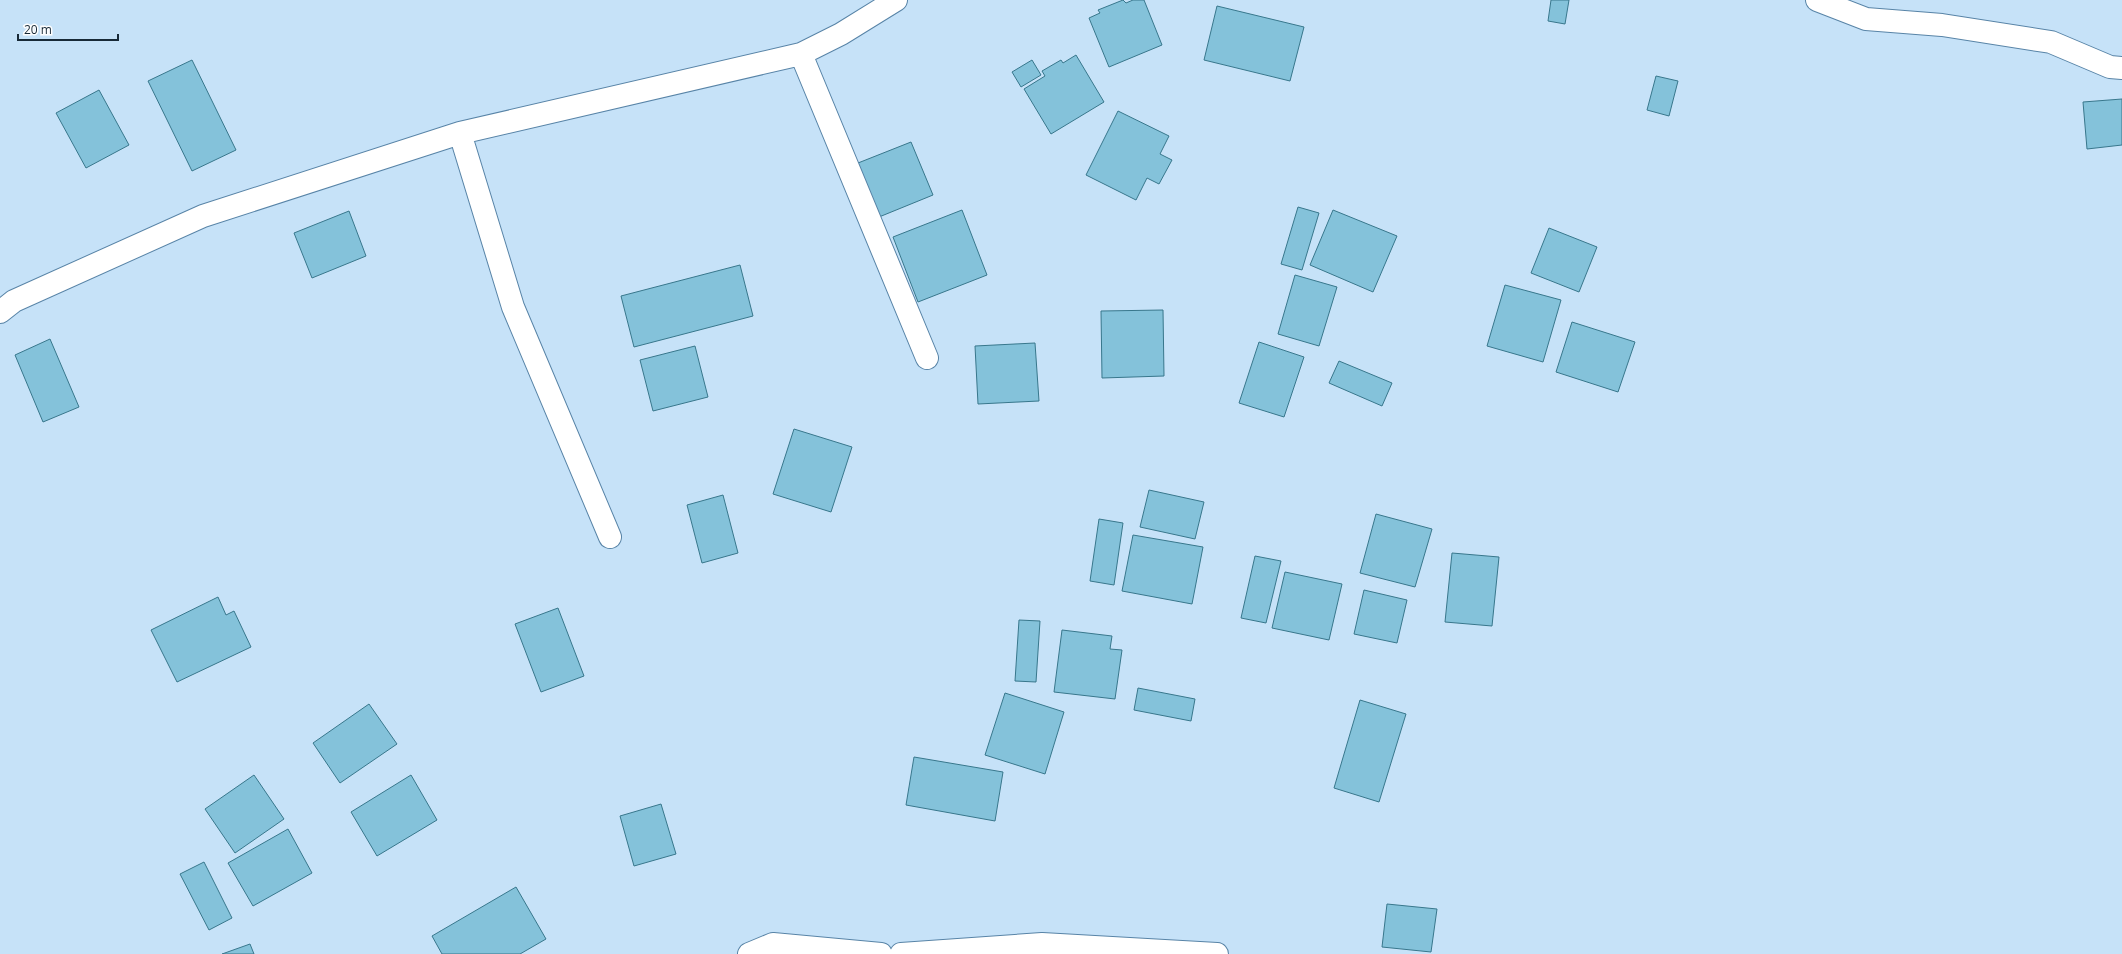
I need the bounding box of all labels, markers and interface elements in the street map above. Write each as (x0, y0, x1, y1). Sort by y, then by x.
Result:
scale bar (18, 16, 118, 42)
text: 20 m (24, 21, 52, 38)

